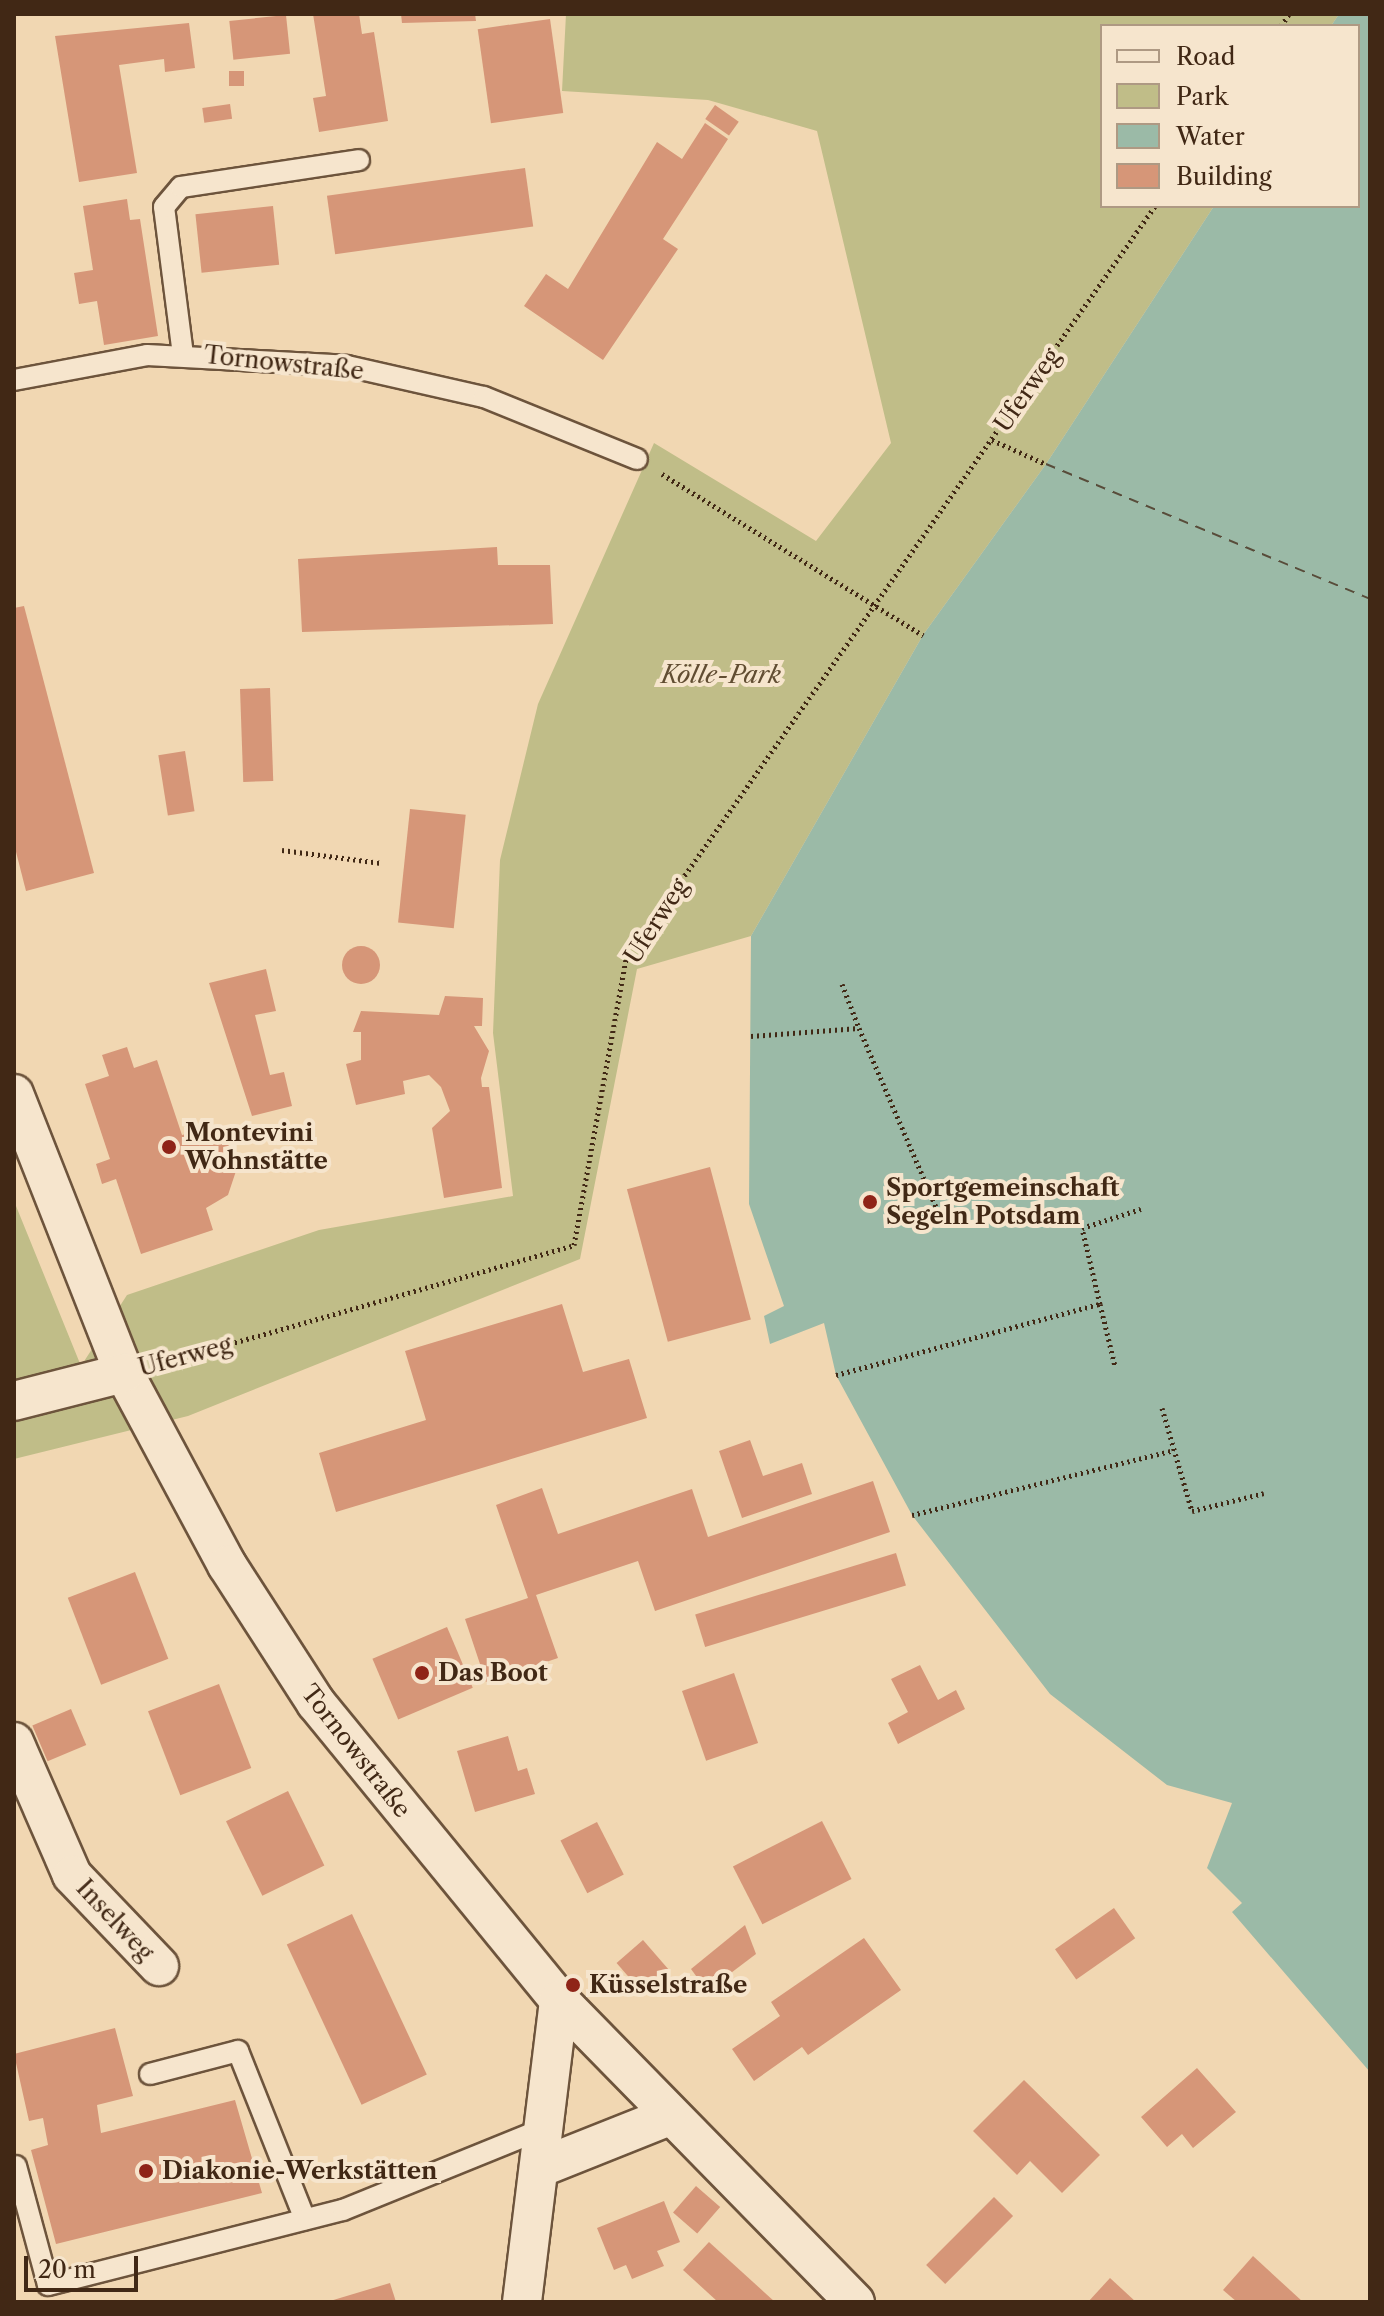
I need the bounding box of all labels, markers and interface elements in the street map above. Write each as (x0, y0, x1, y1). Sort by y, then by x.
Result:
legend (1100, 24, 1360, 208)
text: Road (1176, 42, 1235, 71)
text: Park (1176, 82, 1228, 111)
text: Water (1176, 122, 1245, 151)
text: Building (1176, 162, 1272, 191)
street label: Tornowstraße (203, 340, 365, 386)
street label: Uferweg (988, 343, 1066, 437)
park label: Kölle-Park (661, 661, 781, 689)
street label: Uferweg (618, 873, 694, 969)
place label: Montevini Wohnstätte (185, 1119, 328, 1175)
marker: Montevini Wohnstätte (160, 1138, 178, 1156)
place label: Sportgemeinschaft Segeln Potsdam (886, 1174, 1119, 1230)
marker: Sportgemeinschaft Segeln Potsdam (861, 1193, 879, 1211)
street label: Uferweg (135, 1330, 235, 1382)
place label: Das Boot (438, 1659, 548, 1687)
marker: Das Boot (413, 1664, 431, 1682)
street label: Tornowstraße (295, 1679, 417, 1823)
street label: Inselweg (70, 1874, 160, 1966)
place label: Küsselstraße (589, 1971, 747, 1999)
marker: Küsselstraße (564, 1976, 582, 1994)
place label: Diakonie-Werkstätten (162, 2157, 437, 2185)
marker: Diakonie-Werkstätten (137, 2162, 155, 2180)
scale bar (28, 2240, 142, 2290)
text: 20 m (38, 2255, 96, 2284)

